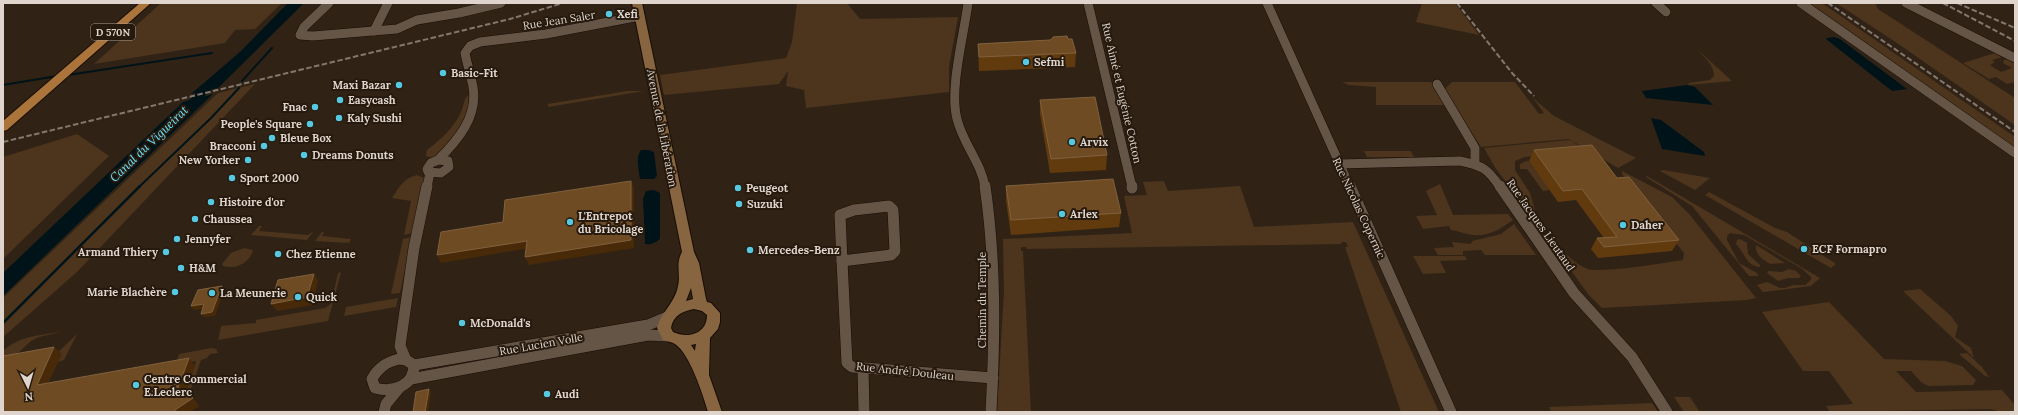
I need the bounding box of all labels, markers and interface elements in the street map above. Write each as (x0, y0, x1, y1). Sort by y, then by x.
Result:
street label: Rue Jean Saler (522, 7, 596, 33)
place label: Xefi (617, 7, 638, 21)
marker: Xefi (604, 9, 614, 19)
street label: Rue Aimé et Eugénie Cotton (1099, 21, 1145, 165)
road number: D 570N (91, 24, 135, 40)
place label: Sefmi (1034, 55, 1065, 69)
marker: Sefmi (1021, 57, 1031, 67)
place label: Basic-Fit (451, 66, 498, 80)
street label: Avenue de la Libération (644, 67, 680, 188)
marker: Basic-Fit (438, 68, 448, 78)
place label: Maxi Bazar (332, 78, 392, 92)
marker: Maxi Bazar (394, 80, 404, 90)
place label: Easycash (348, 93, 396, 107)
marker: Easycash (335, 95, 345, 105)
place label: Fnac (282, 100, 307, 114)
water label: Canal du Vigueirat (106, 102, 191, 185)
marker: Fnac (310, 102, 320, 112)
place label: Kaly Sushi (347, 111, 402, 125)
marker: Kaly Sushi (334, 113, 344, 123)
place label: People's Square (221, 117, 302, 131)
marker: People's Square (305, 119, 315, 129)
place label: Bleue Box (280, 131, 332, 145)
marker: Bleue Box (267, 133, 277, 143)
place label: Arvix (1080, 135, 1108, 149)
marker: Arvix (1067, 137, 1077, 147)
place label: Bracconi (210, 139, 256, 153)
marker: Bracconi (259, 141, 269, 151)
place label: Dreams Donuts (312, 148, 394, 162)
marker: Dreams Donuts (299, 150, 309, 160)
place label: New Yorker (179, 153, 241, 167)
marker: New Yorker (243, 155, 253, 165)
street label: Rue Nicolas Copernic (1329, 155, 1389, 261)
place label: Sport 2000 (240, 171, 299, 185)
marker: Sport 2000 (227, 173, 237, 183)
street label: Rue Jacques Lieutaud (1504, 176, 1578, 274)
place label: Peugeot (746, 181, 789, 195)
marker: Peugeot (733, 183, 743, 193)
place label: Histoire d'or (219, 195, 286, 209)
marker: Histoire d'or (206, 197, 216, 207)
place label: Suzuki (747, 197, 783, 211)
marker: Suzuki (734, 199, 744, 209)
place label: Arlex (1070, 207, 1098, 221)
place label: L'Entrepot du Bricolage (578, 209, 643, 236)
marker: Arlex (1057, 209, 1067, 219)
place label: Chaussea (203, 212, 253, 226)
marker: Chaussea (190, 214, 200, 224)
marker: L'Entrepot du Bricolage (565, 217, 575, 227)
place label: Daher (1631, 218, 1664, 232)
marker: Daher (1618, 220, 1628, 230)
place label: Jennyfer (185, 232, 231, 246)
marker: Jennyfer (172, 234, 182, 244)
place label: ECF Formapro (1812, 242, 1887, 256)
place label: Mercedes-Benz (758, 243, 840, 257)
marker: ECF Formapro (1799, 244, 1809, 254)
place label: Armand Thiery (78, 245, 159, 259)
marker: Mercedes-Benz (745, 245, 755, 255)
marker: Armand Thiery (161, 247, 171, 257)
place label: Chez Etienne (286, 247, 356, 261)
marker: Chez Etienne (273, 249, 283, 259)
street label: Chemin du Temple (975, 252, 989, 348)
place label: H&M (189, 261, 216, 275)
marker: H&M (176, 263, 186, 273)
place label: Marie Blachère (87, 285, 167, 299)
place label: La Meunerie (220, 286, 286, 300)
marker: Marie Blachère (170, 287, 180, 297)
marker: La Meunerie (207, 288, 217, 298)
place label: Quick (306, 290, 338, 304)
marker: Quick (293, 292, 303, 302)
place label: McDonald's (470, 316, 531, 330)
marker: McDonald's (457, 318, 467, 328)
street label: Rue Lucien Volle (498, 330, 584, 358)
street label: Rue André Douleau (855, 359, 955, 383)
north arrow (8, 367, 48, 407)
place label: Centre Commercial E.Leclerc (144, 372, 247, 399)
marker: Centre Commercial E.Leclerc (131, 380, 141, 390)
place label: Audi (555, 387, 579, 401)
marker: Audi (542, 389, 552, 399)
text: N (24, 390, 34, 404)

